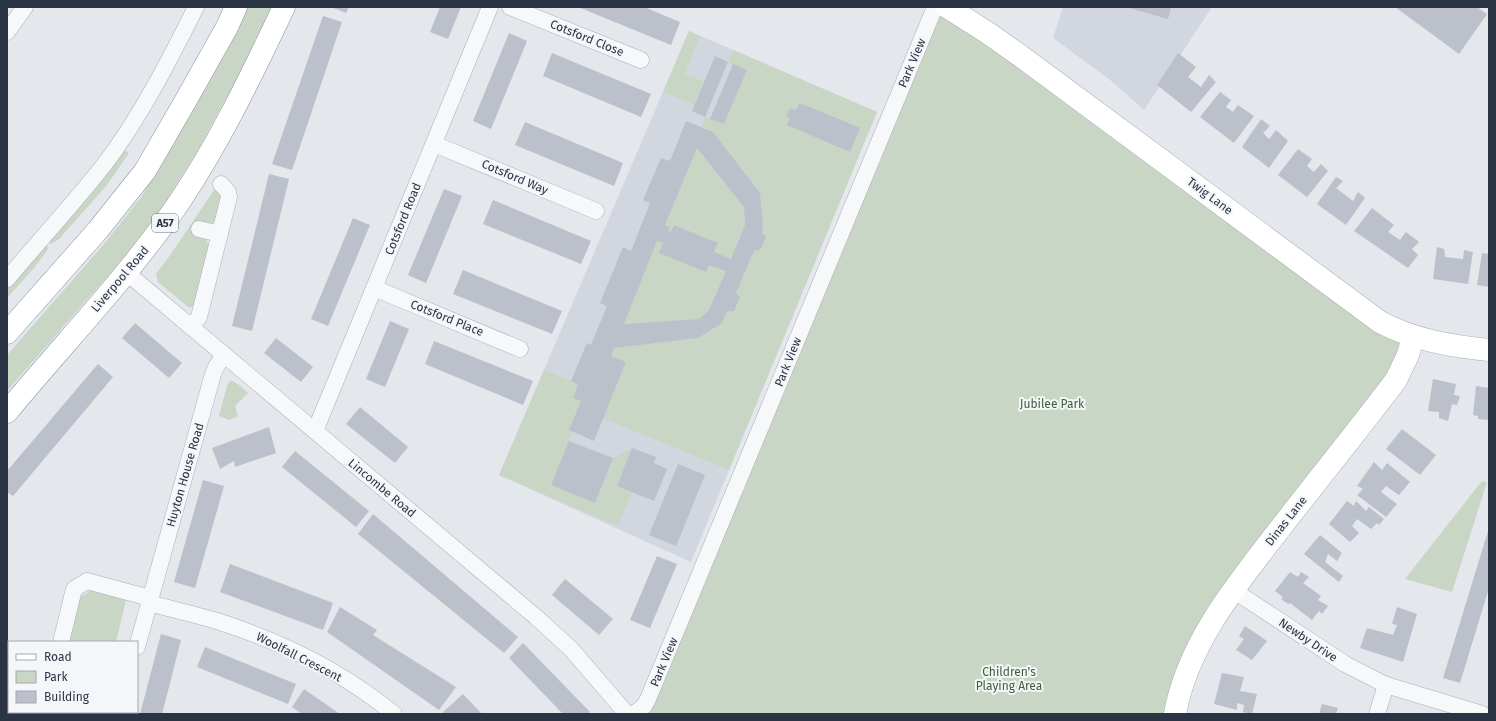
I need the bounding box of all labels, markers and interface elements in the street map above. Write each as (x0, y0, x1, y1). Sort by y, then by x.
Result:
street label: Cotsford Close (548, 17, 626, 59)
street label: Park View (895, 36, 929, 90)
street label: Cotsford Way (480, 157, 550, 197)
street label: Twig Lane (1185, 174, 1235, 218)
street label: Cotsford Road (382, 181, 424, 257)
road number: A57 (152, 214, 178, 232)
street label: Liverpool Road (88, 243, 152, 315)
street label: Cotsford Place (408, 297, 486, 339)
street label: Park View (772, 335, 804, 389)
park label: Jubilee Park (1020, 397, 1085, 411)
street label: Huyton House Road (163, 421, 207, 529)
street label: Lincombe Road (345, 456, 419, 520)
street label: Dinas Lane (1262, 493, 1310, 549)
street label: Newby Drive (1276, 615, 1340, 665)
street label: Woolfall Crescent (254, 629, 345, 685)
street label: Park View (647, 635, 681, 689)
legend (8, 641, 138, 713)
text: Road (44, 650, 72, 664)
park label: Children's Playing Area (976, 665, 1042, 693)
text: Park (44, 670, 68, 684)
text: Building (44, 690, 90, 704)

